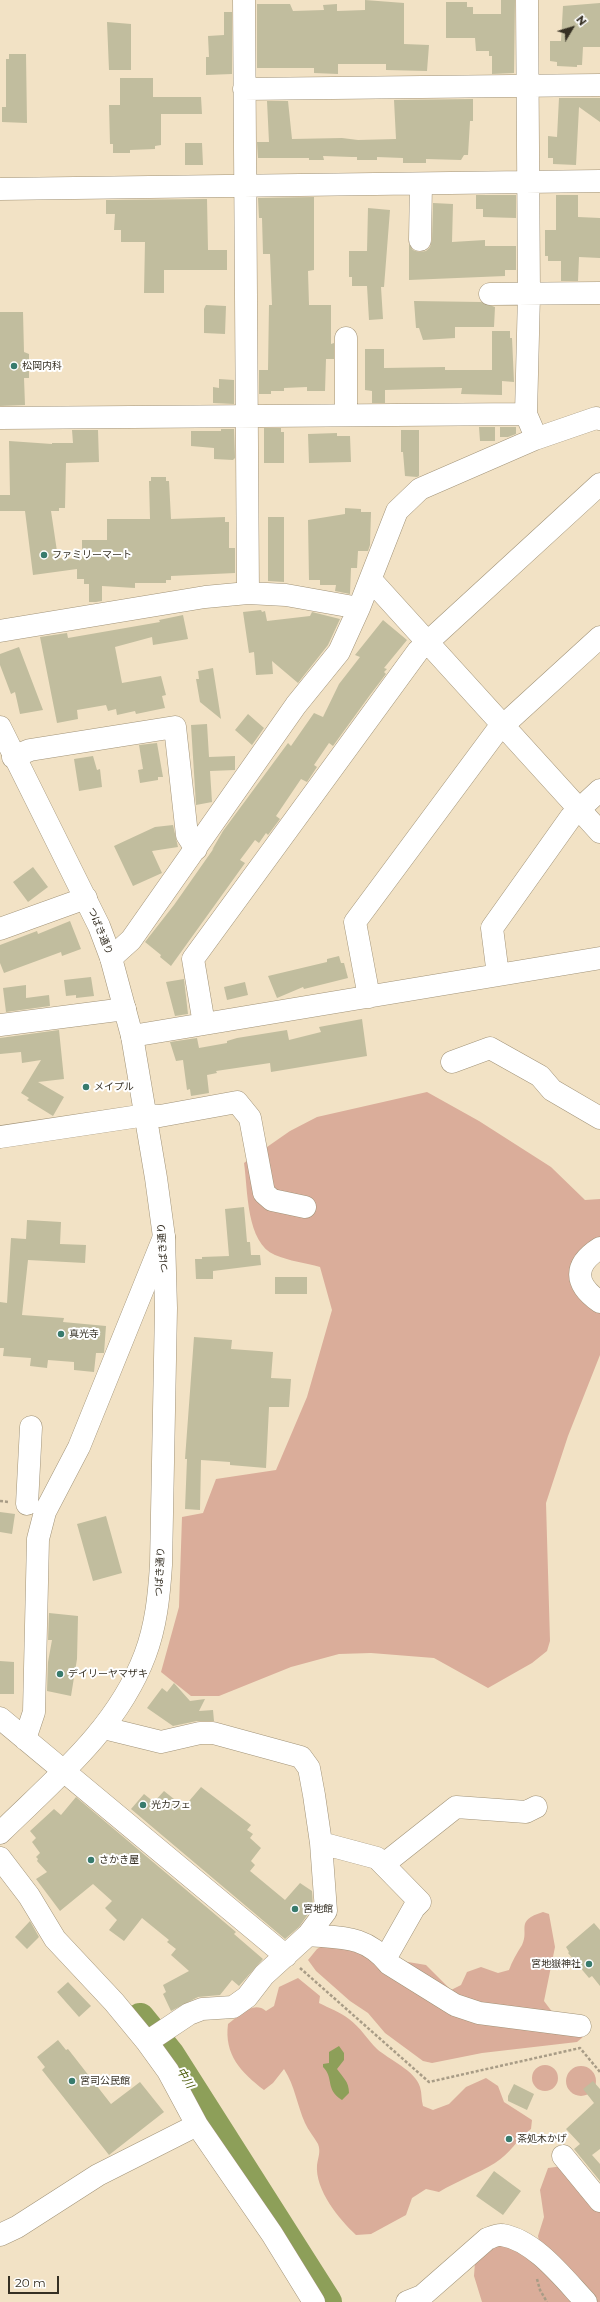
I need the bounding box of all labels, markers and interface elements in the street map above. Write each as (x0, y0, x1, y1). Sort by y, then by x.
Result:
north arrow (552, 8, 592, 48)
text: N (573, 13, 590, 28)
place label: 松岡内科 (22, 360, 62, 372)
marker: 松岡内科 (9, 361, 19, 371)
place label: ファミリーマート (52, 549, 132, 561)
marker: ファミリーマート (39, 550, 49, 560)
street label: つばき通り (85, 906, 115, 956)
place label: メイプル (94, 1081, 134, 1093)
marker: メイプル (81, 1082, 91, 1092)
street label: つばき通り (155, 1223, 171, 1273)
place label: 真光寺 (69, 1328, 99, 1340)
marker: 真光寺 (56, 1329, 66, 1339)
street label: つばき通り (153, 1547, 167, 1597)
place label: デイリーヤマザキ (68, 1668, 148, 1680)
marker: デイリーヤマザキ (55, 1669, 65, 1679)
place label: 光カフェ (151, 1799, 191, 1811)
marker: 光カフェ (138, 1800, 148, 1810)
place label: さかき屋 (99, 1854, 139, 1866)
marker: さかき屋 (86, 1855, 96, 1865)
place label: 宮地館 (303, 1903, 333, 1915)
marker: 宮地館 (290, 1904, 300, 1914)
place label: 宮地嶽神社 (531, 1958, 581, 1970)
marker: 宮地嶽神社 (584, 1959, 594, 1969)
water label: 中川 (174, 2065, 196, 2091)
place label: 宮司公民館 (80, 2075, 130, 2087)
marker: 宮司公民館 (67, 2076, 77, 2086)
place label: 茶処木かげ (517, 2133, 567, 2145)
marker: 茶処木かげ (504, 2134, 514, 2144)
scale bar (10, 2268, 61, 2294)
text: 20 m (15, 2275, 46, 2290)

